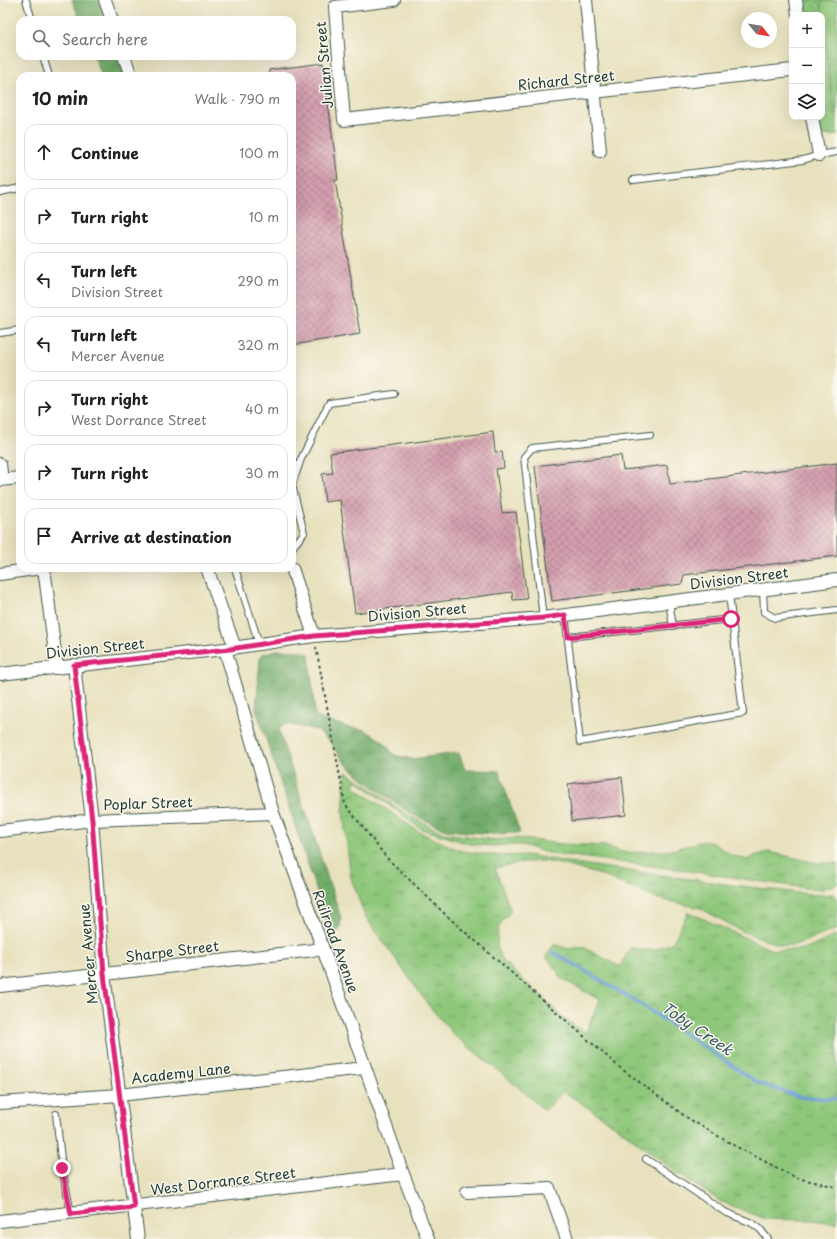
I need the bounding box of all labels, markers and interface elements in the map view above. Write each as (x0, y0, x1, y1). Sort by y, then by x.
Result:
north arrow (741, 12, 777, 48)
map controls (789, 12, 825, 120)
button: + (789, 12, 825, 48)
search box (16, 16, 296, 60)
street label: Julian Street (310, 20, 338, 109)
icon: search (30, 27, 52, 49)
text: Search here (62, 27, 148, 50)
button: − (789, 48, 825, 84)
street label: Richard Street (517, 64, 616, 96)
button: layers (789, 84, 825, 120)
text: 10 min (32, 85, 88, 111)
text: Walk · 790 m (195, 89, 280, 108)
icon: ahead (33, 141, 55, 163)
text: Continue (71, 141, 139, 164)
text: 100 m (239, 143, 279, 162)
icon: right (33, 205, 55, 227)
text: Turn right (71, 205, 148, 228)
text: 10 m (249, 207, 279, 226)
text: Turn left (71, 259, 137, 282)
icon: left (33, 269, 55, 291)
text: 290 m (238, 271, 279, 290)
text: Division Street (71, 282, 163, 301)
text: Turn left (71, 323, 137, 346)
icon: left (33, 333, 55, 355)
text: 320 m (237, 335, 279, 354)
text: Mercer Avenue (71, 346, 165, 365)
text: Turn right (71, 387, 148, 410)
icon: right (33, 397, 55, 419)
text: 40 m (245, 399, 279, 418)
text: West Dorrance Street (71, 410, 207, 429)
icon: right (33, 461, 55, 483)
text: Turn right (71, 461, 148, 484)
text: 30 m (245, 463, 279, 482)
icon: arrive (33, 525, 55, 547)
text: Arrive at destination (71, 525, 232, 548)
street label: Division Street (689, 561, 790, 594)
street label: Division Street (367, 597, 468, 627)
route start (722, 610, 740, 628)
street label: Division Street (45, 632, 146, 664)
street label: Poplar Street (103, 791, 193, 815)
street label: Railroad Avenue (308, 886, 365, 996)
street label: Mercer Avenue (73, 902, 103, 1005)
street label: Sharpe Street (124, 935, 220, 967)
water label: Toby Creek (658, 996, 739, 1061)
street label: Academy Lane (130, 1057, 232, 1089)
route end (53, 1159, 71, 1177)
street label: West Dorrance Street (149, 1162, 297, 1200)

